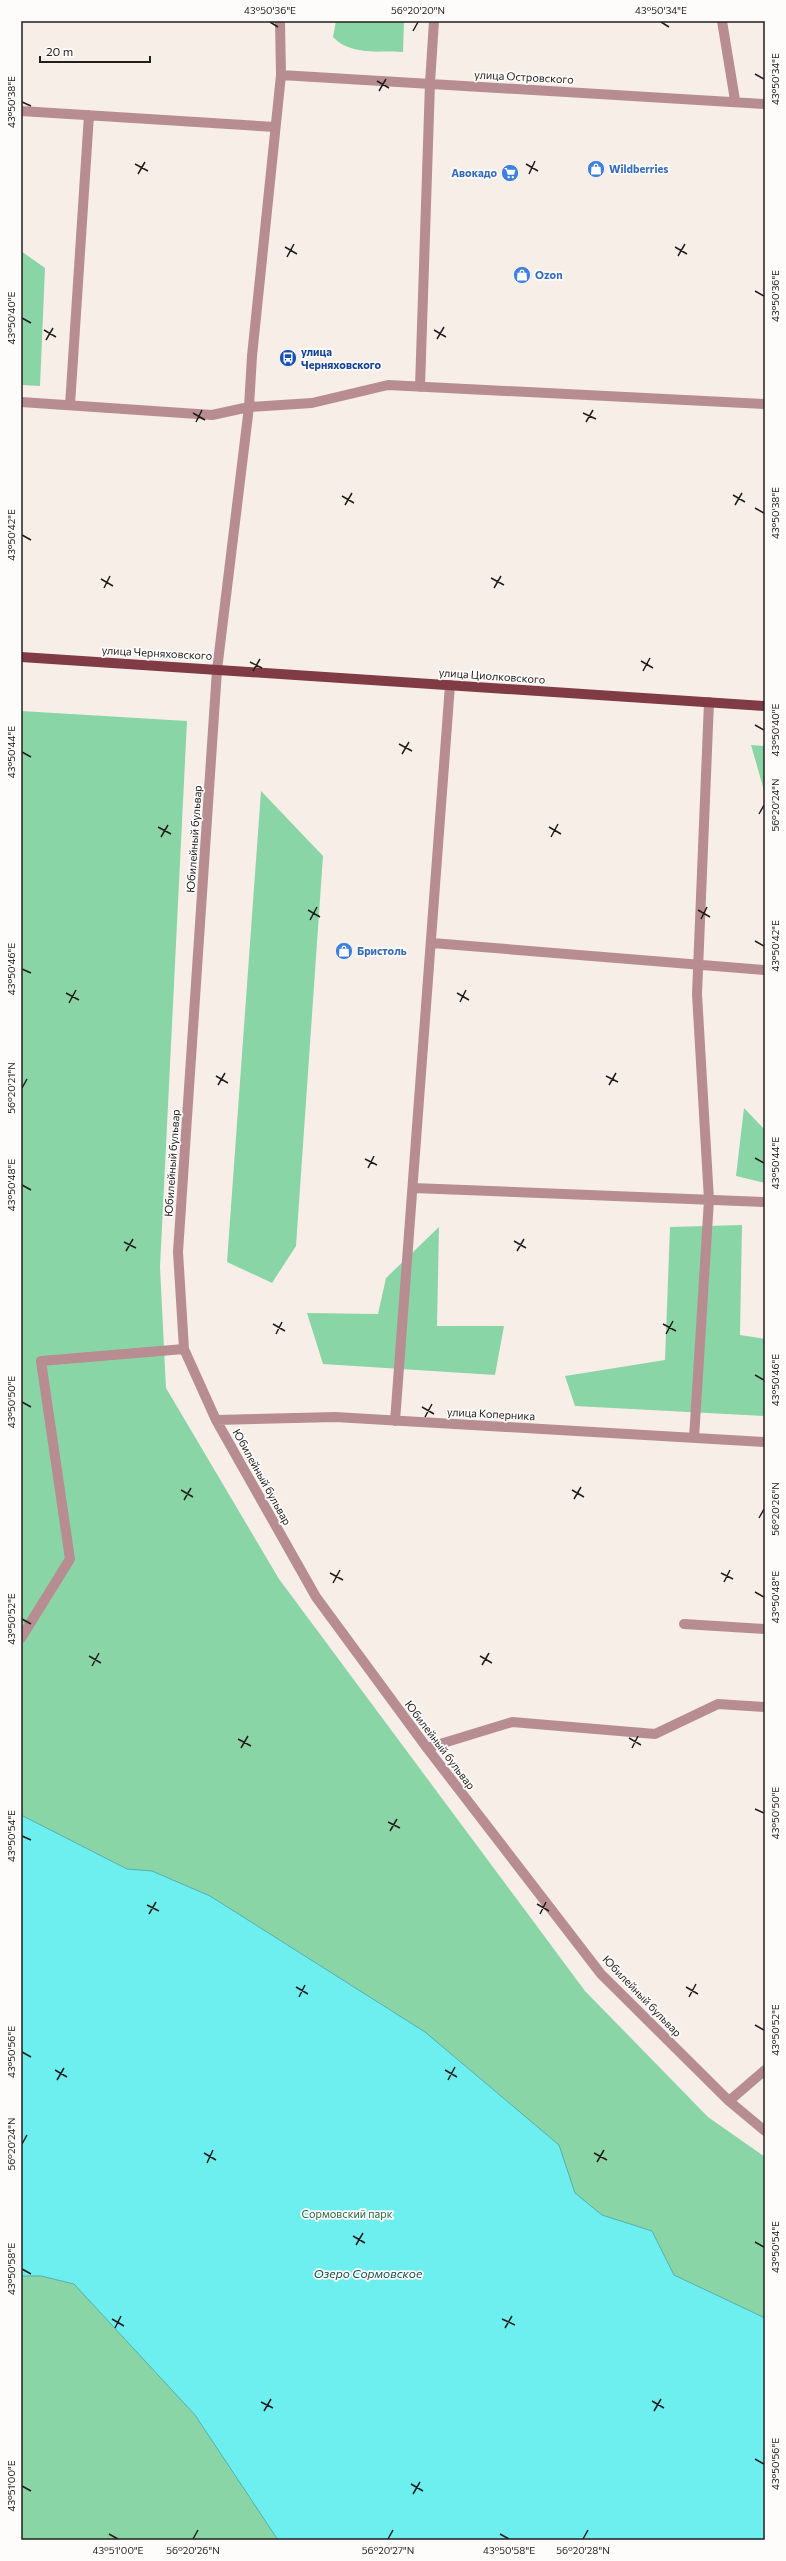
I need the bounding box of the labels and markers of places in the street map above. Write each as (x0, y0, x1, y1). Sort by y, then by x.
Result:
shop icon: Wildberries (586, 159, 606, 179)
place label: Wildberries (609, 162, 668, 175)
supermarket icon: Авокадо (500, 163, 520, 183)
place label: Авокадо (451, 166, 497, 179)
shop icon: Ozon (512, 265, 532, 285)
place label: Ozon (535, 268, 563, 281)
place label: улица Черняховского (301, 345, 382, 371)
bus stop icon: улица Черняховского (278, 348, 298, 368)
shop icon: Бристоль (334, 941, 354, 961)
place label: Бристоль (357, 944, 407, 957)

